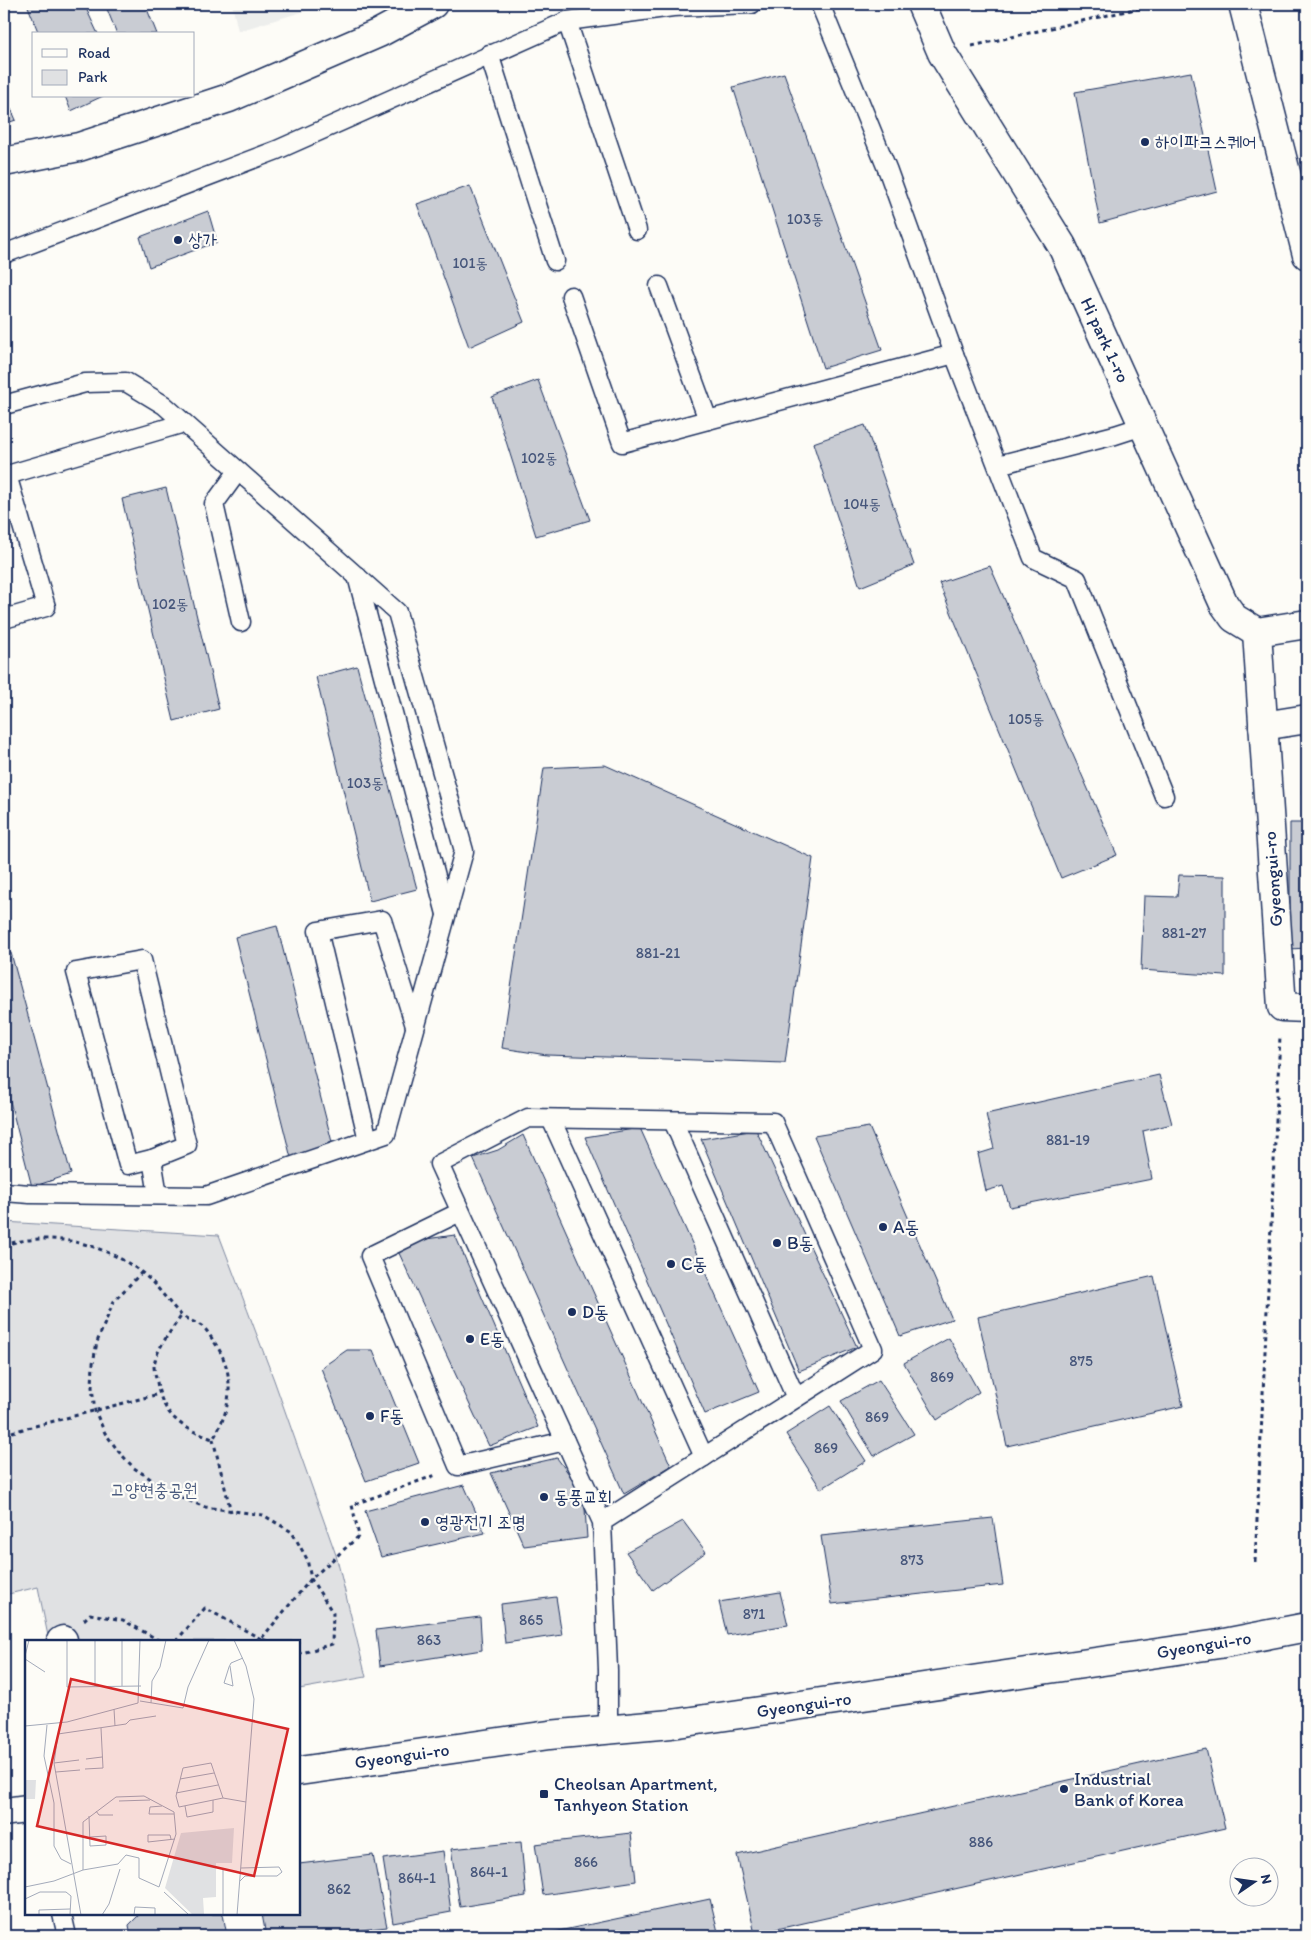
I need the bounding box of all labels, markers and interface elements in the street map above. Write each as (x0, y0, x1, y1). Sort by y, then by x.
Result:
legend (32, 32, 195, 98)
text: Road (78, 44, 111, 62)
text: Park (78, 68, 108, 86)
place label: 하이파크스퀘어 (1155, 131, 1256, 153)
marker: 하이파크스퀘어 (1139, 136, 1151, 148)
house number: 103동 (787, 210, 823, 228)
place label: 상가 (188, 229, 217, 251)
marker: 상가 (172, 234, 184, 246)
house number: 101동 (452, 254, 488, 272)
street label: Hi park 1-ro (1076, 294, 1134, 386)
house number: 102동 (521, 449, 557, 467)
house number: 104동 (843, 495, 881, 513)
house number: 102동 (152, 595, 188, 613)
house number: 105동 (1008, 710, 1044, 728)
house number: 103동 (347, 774, 383, 792)
street label: Gyeongui-ro (1259, 831, 1287, 927)
house number: 881-27 (1162, 924, 1207, 942)
house number: 881-21 (636, 944, 680, 962)
house number: 881-19 (1046, 1131, 1090, 1149)
place label: A동 (893, 1216, 919, 1238)
marker: A동 (877, 1221, 889, 1233)
place label: B동 (787, 1232, 813, 1254)
marker: B동 (771, 1237, 783, 1249)
place label: C동 (681, 1253, 707, 1275)
marker: C동 (665, 1258, 677, 1270)
place label: D동 (582, 1301, 608, 1323)
marker: D동 (566, 1306, 578, 1318)
place label: E동 (480, 1328, 504, 1350)
marker: E동 (464, 1333, 476, 1345)
house number: 875 (1069, 1352, 1093, 1370)
house number: 869 (930, 1368, 954, 1386)
place label: F동 (380, 1405, 404, 1427)
house number: 869 (865, 1408, 889, 1426)
marker: F동 (364, 1410, 376, 1422)
house number: 869 (814, 1439, 838, 1457)
park label: 고양현충공원 (111, 1479, 197, 1501)
place label: 동풍교회 (554, 1486, 612, 1508)
marker: 동풍교회 (538, 1491, 550, 1503)
place label: 영광전기 조명 (435, 1511, 526, 1533)
marker: 영광전기 조명 (419, 1516, 431, 1528)
house number: 873 (900, 1551, 924, 1569)
house number: 871 (743, 1605, 765, 1623)
house number: 865 (519, 1611, 543, 1629)
street label: Gyeongui-ro (1155, 1627, 1253, 1663)
house number: 863 (417, 1631, 441, 1649)
inset map (25, 1640, 300, 1915)
street label: Gyeongui-ro (755, 1687, 853, 1723)
street label: Gyeongui-ro (353, 1738, 451, 1774)
place label: Industrial Bank of Korea (1074, 1768, 1184, 1811)
place label: Cheolsan Apartment, Tanhyeon Station (554, 1773, 718, 1816)
marker: Industrial Bank of Korea (1058, 1783, 1070, 1795)
marker: Cheolsan Apartment, Tanhyeon Station (538, 1788, 550, 1800)
house number: 886 (969, 1833, 993, 1851)
house number: 866 (574, 1853, 598, 1871)
north arrow (1228, 1858, 1278, 1908)
house number: 864-1 (470, 1863, 508, 1881)
house number: 864-1 (398, 1869, 436, 1887)
text: N (1257, 1873, 1276, 1886)
house number: 862 (327, 1880, 351, 1898)

